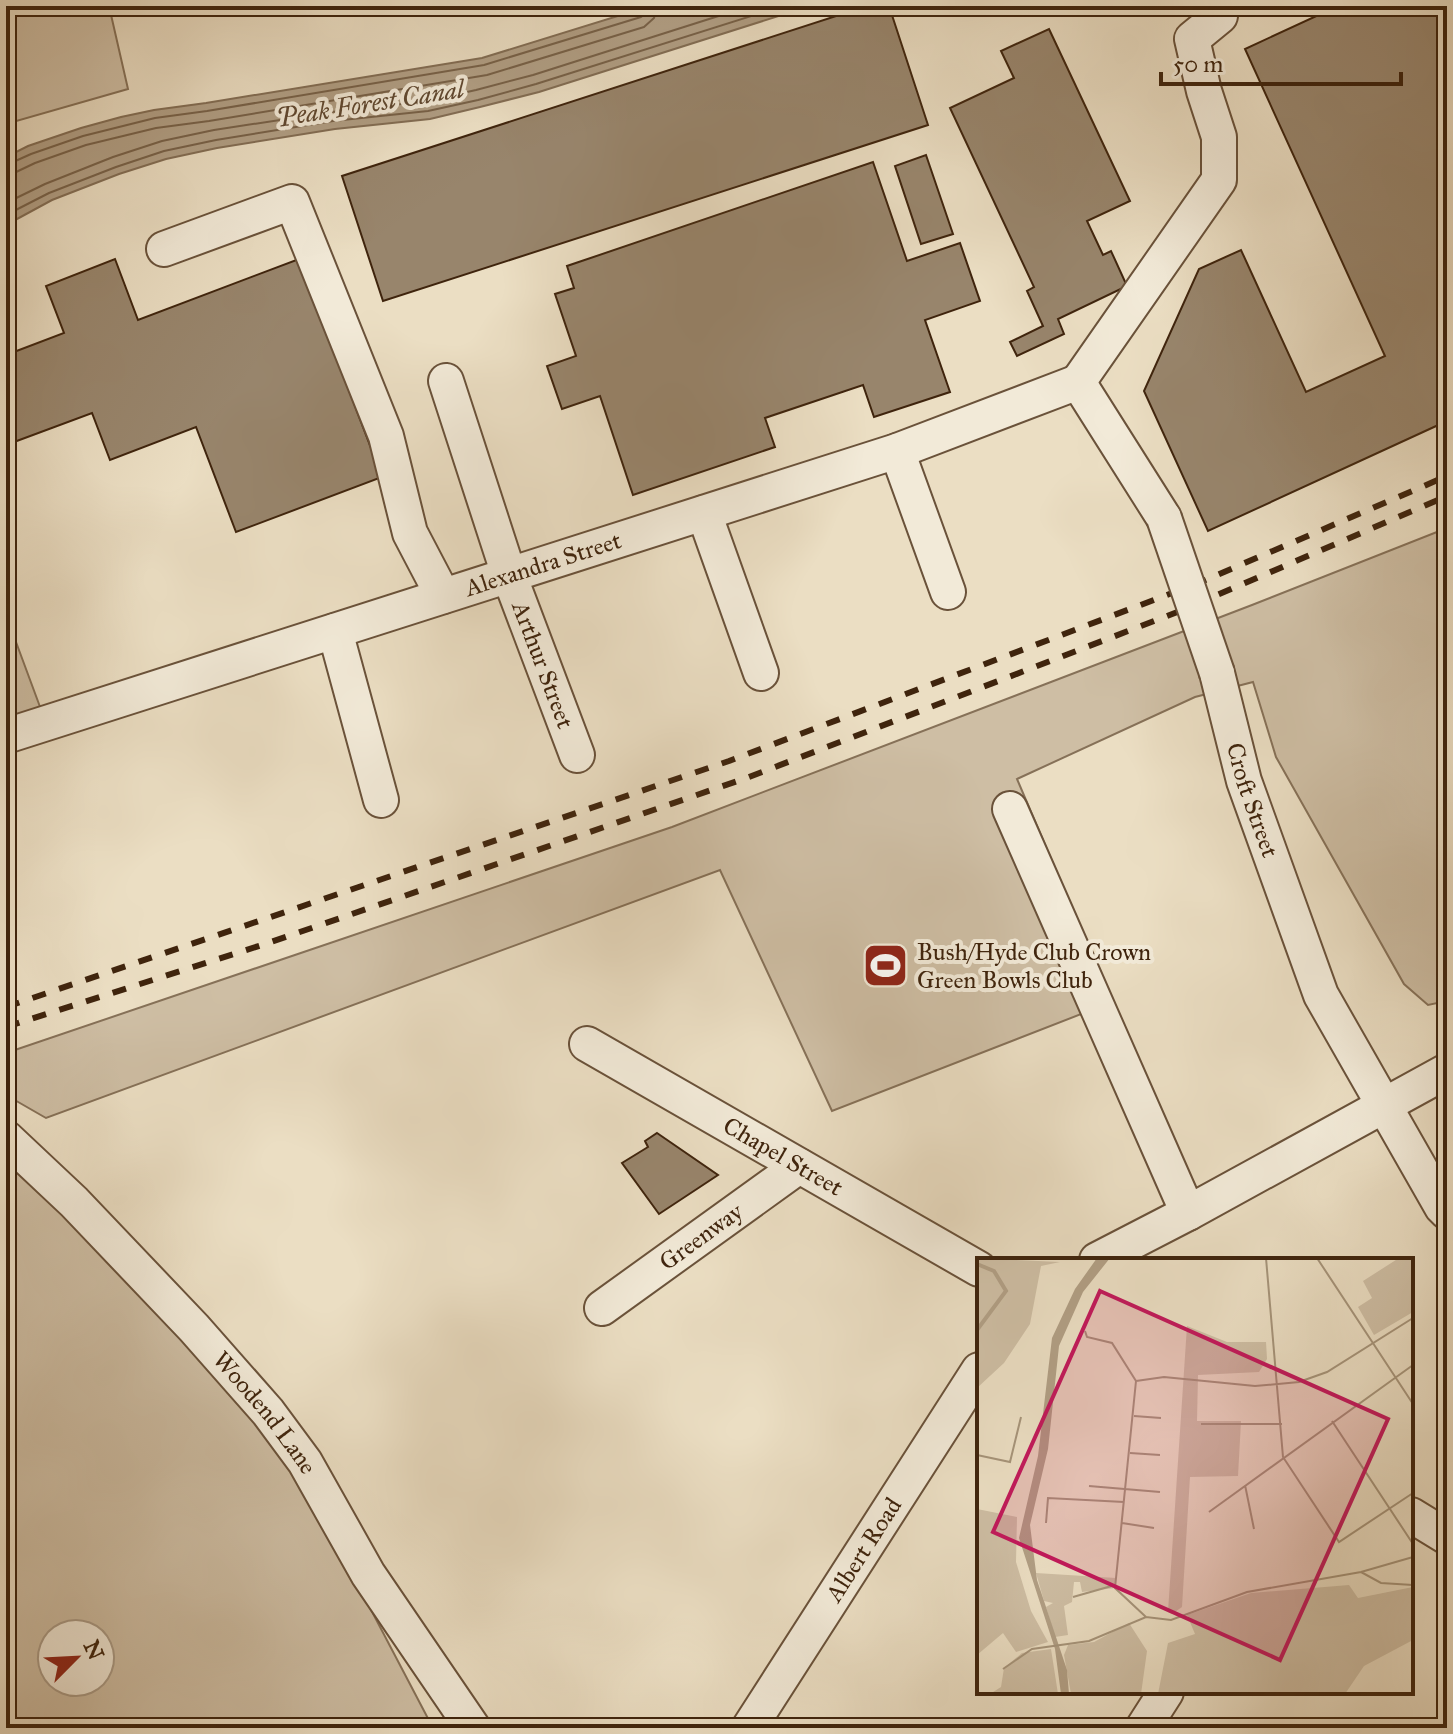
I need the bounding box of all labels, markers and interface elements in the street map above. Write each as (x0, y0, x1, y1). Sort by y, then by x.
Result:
scale bar (1161, 36, 1401, 86)
text: 50 m (1173, 49, 1223, 79)
water label: Peak Forest Canal (274, 72, 468, 134)
street label: Alexandra Street (460, 525, 626, 603)
street label: Arthur Street (505, 596, 581, 733)
street label: Croft Street (1220, 740, 1285, 862)
place label: Bush/Hyde Club Crown Green Bowls Club (917, 937, 1151, 995)
sports icon: Bush/Hyde Club Crown Green Bowls Club (862, 942, 910, 990)
street label: Chapel Street (718, 1110, 849, 1203)
street label: Greenway (653, 1196, 749, 1277)
inset map (977, 1258, 1413, 1694)
street label: Woodend Lane (206, 1345, 324, 1479)
street label: Albert Road (818, 1492, 908, 1608)
north arrow (36, 1618, 116, 1698)
text: N (78, 1636, 110, 1664)

